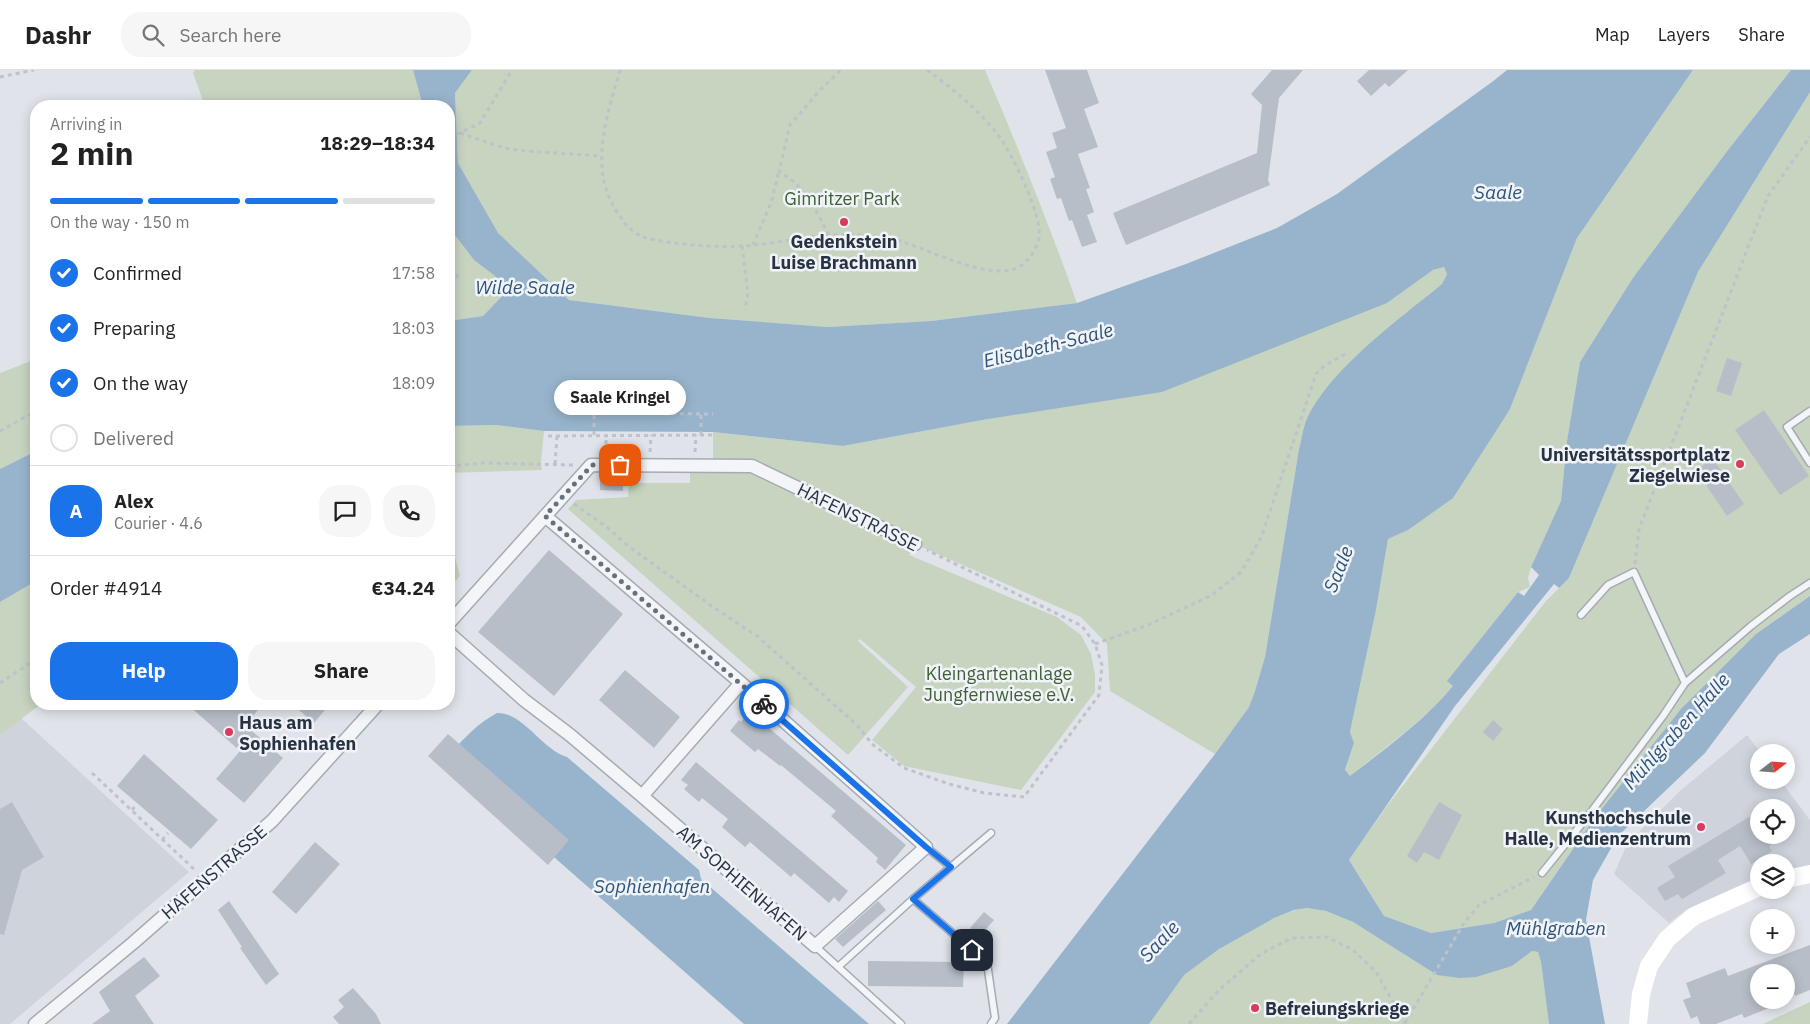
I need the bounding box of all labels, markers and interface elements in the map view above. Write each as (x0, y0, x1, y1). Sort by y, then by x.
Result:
search box (121, 12, 471, 57)
text: Dashr (25, 19, 91, 51)
icon: search (139, 21, 167, 49)
text: Search here (179, 23, 281, 47)
text: Map (1595, 23, 1630, 46)
text: Layers (1658, 23, 1710, 46)
text: Share (1738, 23, 1785, 46)
text: Arriving in (50, 114, 122, 134)
text: 18:29–18:34 (320, 131, 435, 155)
text: 2 min (50, 132, 134, 174)
water label: Saale (1474, 180, 1522, 204)
park label: Gimritzer Park (784, 187, 900, 210)
text: On the way · 150 m (50, 212, 189, 232)
marker: Gedenkstein Luise Brachmann (838, 216, 850, 228)
place label: Gedenkstein Luise Brachmann (771, 230, 917, 274)
icon: check (50, 259, 78, 287)
text: Confirmed (93, 261, 182, 285)
text: 17:58 (392, 263, 435, 283)
water label: Wilde Saale (475, 275, 575, 299)
icon: check (50, 314, 78, 342)
text: Preparing (93, 316, 175, 340)
water label: Elisabeth-Saale (981, 317, 1116, 373)
text: 18:03 (392, 318, 435, 338)
icon: check (50, 369, 78, 397)
text: On the way (93, 371, 188, 395)
text: 18:09 (392, 373, 435, 393)
callout: Saale Kringel (554, 380, 686, 415)
text: Saale Kringel (570, 387, 670, 407)
text: Delivered (93, 426, 174, 450)
place label: Universitätssportplatz Ziegelwiese (1540, 443, 1730, 487)
pin (599, 444, 641, 486)
icon: bag (606, 451, 634, 479)
marker: Universitätssportplatz Ziegelwiese (1734, 458, 1746, 470)
street label: HAFENSTRASSE (793, 478, 923, 556)
button: chat (319, 485, 371, 537)
button: phone (383, 485, 435, 537)
text: Alex (114, 489, 154, 513)
text: A (69, 499, 83, 523)
text: Courier · 4.6 (114, 513, 203, 533)
water label: Saale (1318, 542, 1358, 596)
text: Order #4914 (50, 576, 162, 600)
text: €34.24 (372, 576, 435, 600)
button: Help (50, 642, 238, 700)
button: Share (248, 642, 435, 700)
park label: Kleingartenanlage Jungfernwiese e.V. (924, 662, 1074, 706)
water label: Mühlgraben Halle (1617, 668, 1735, 794)
courier (739, 679, 789, 729)
icon: bike (750, 690, 778, 718)
place label: Haus am Sophienhafen (239, 711, 356, 755)
marker: Haus am Sophienhafen (223, 726, 235, 738)
north arrow (1750, 744, 1795, 789)
map controls (1750, 744, 1795, 1009)
button: locate (1750, 799, 1795, 844)
place label: Kunsthochschule Halle, Medienzentrum (1505, 806, 1691, 850)
street label: HAFENSTRASSE (157, 820, 271, 924)
street label: AM SOPHIENHAFEN (672, 820, 812, 946)
marker: Kunsthochschule Halle, Medienzentrum (1695, 821, 1707, 833)
button: layers (1750, 854, 1795, 899)
water label: Sophienhafen (594, 874, 710, 898)
button: + (1750, 909, 1795, 954)
water label: Saale (1134, 915, 1184, 967)
water label: Mühlgraben (1506, 916, 1606, 940)
pin (951, 929, 993, 971)
icon: home (958, 936, 986, 964)
button: − (1750, 964, 1795, 1009)
place label: Befreiungskriege (1265, 997, 1409, 1020)
marker: Befreiungskriege (1249, 1002, 1261, 1014)

